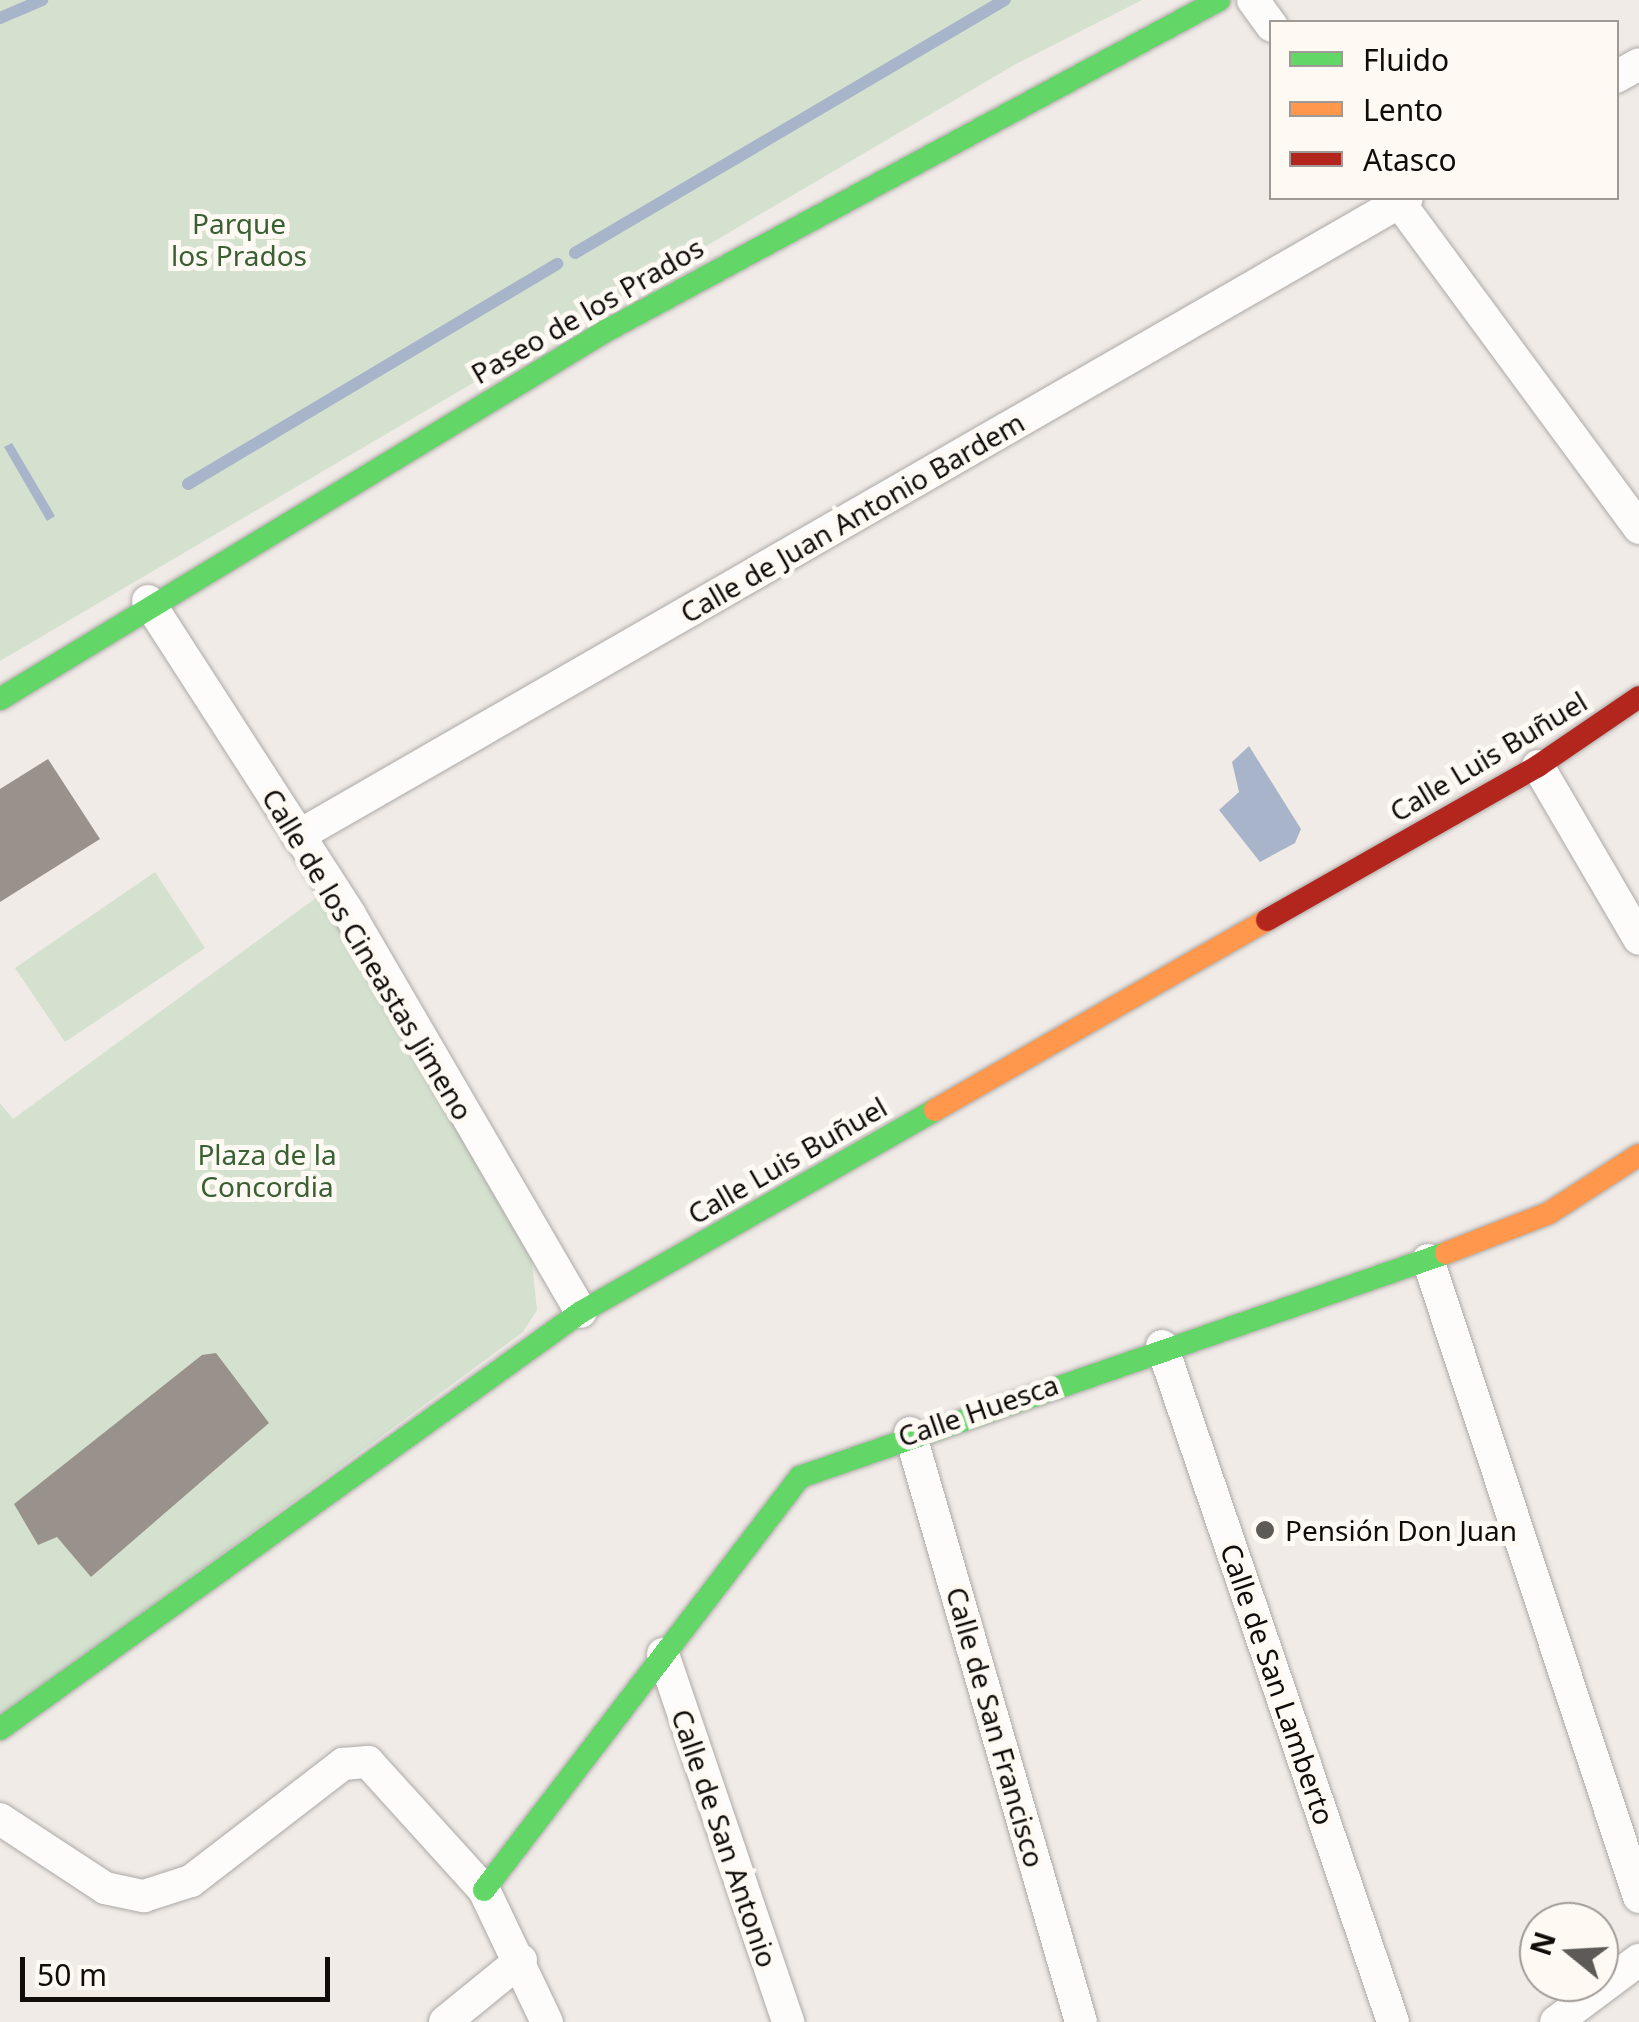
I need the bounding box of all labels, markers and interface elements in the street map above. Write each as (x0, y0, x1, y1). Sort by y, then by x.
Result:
legend (1269, 20, 1619, 200)
text: Fluido (1363, 39, 1449, 80)
text: Lento (1363, 89, 1443, 130)
text: Atasco (1363, 139, 1457, 180)
park label: Parque los Prados (171, 206, 307, 272)
street label: Paseo de los Prados (465, 230, 709, 390)
street label: Calle de Juan Antonio Bardem (674, 405, 1030, 629)
street label: Calle Luis Buñuel (1383, 684, 1593, 828)
street label: Calle de los Cineastas Jimeno (256, 782, 480, 1126)
street label: Calle Luis Buñuel (682, 1089, 892, 1231)
park label: Plaza de la Concordia (197, 1137, 337, 1203)
street label: Calle Huesca (893, 1367, 1063, 1453)
place label: Pensión Don Juan (1285, 1513, 1517, 1547)
marker: Pensión Don Juan (1254, 1519, 1276, 1541)
street label: Calle de San Lamberto (1214, 1539, 1342, 1829)
street label: Calle de San Francisco (940, 1583, 1052, 1871)
street label: Calle de San Antonio (665, 1705, 785, 1971)
north arrow (1519, 1902, 1619, 2002)
text: N (1521, 1927, 1564, 1960)
scale bar (25, 1937, 335, 1999)
text: 50 m (37, 1954, 107, 1995)

